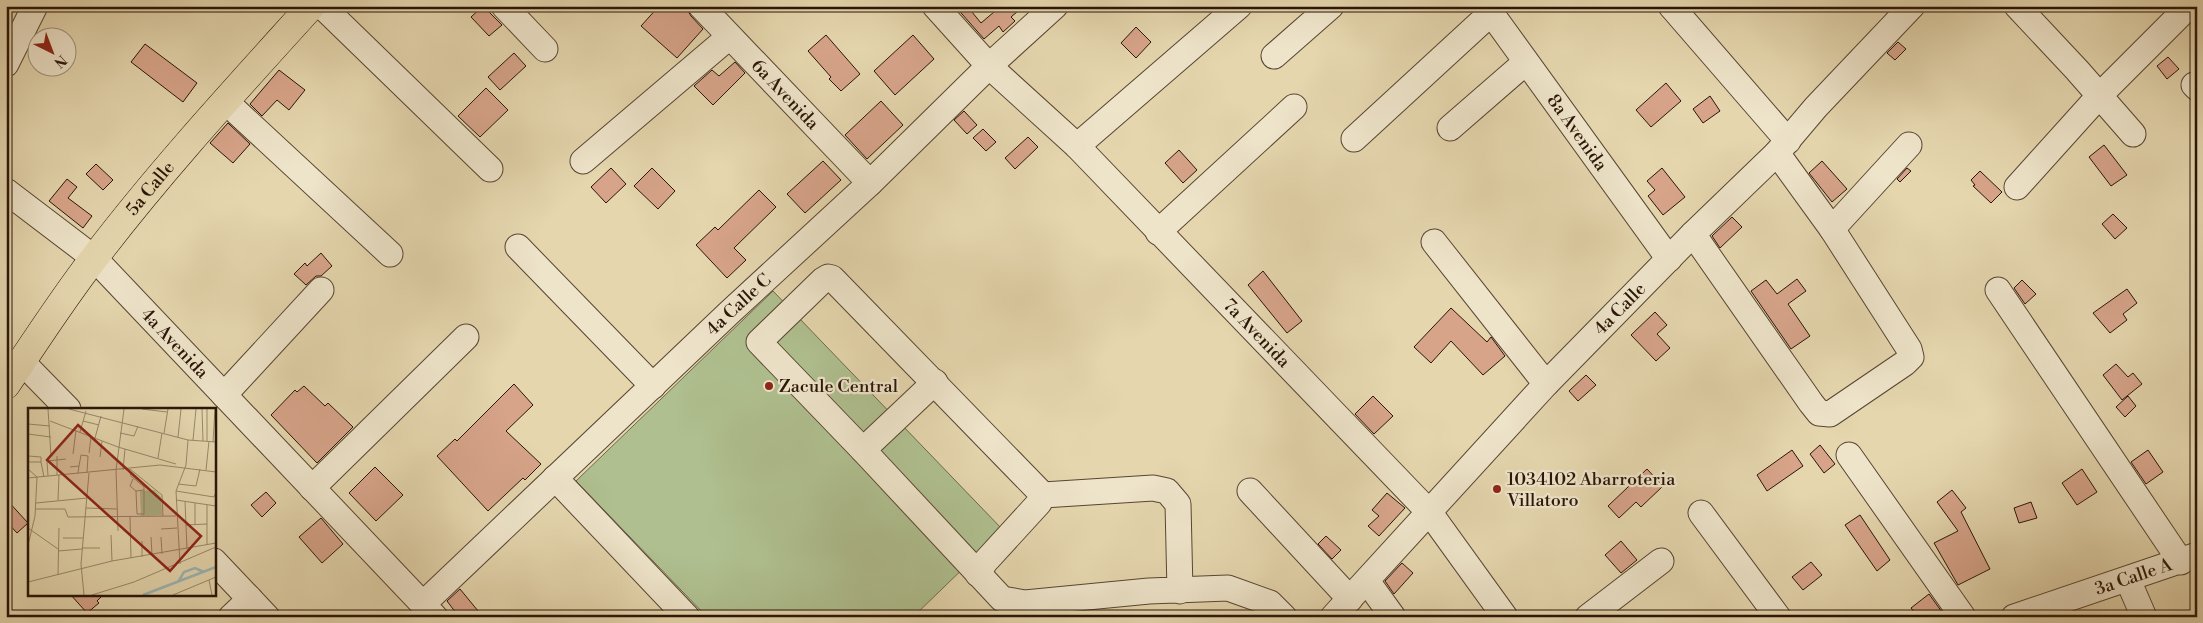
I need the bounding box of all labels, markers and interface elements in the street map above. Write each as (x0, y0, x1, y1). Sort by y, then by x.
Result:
north arrow (28, 28, 78, 78)
text: N (50, 51, 70, 71)
street label: 6a Avenida (746, 54, 825, 135)
street label: 8a Avenida (1542, 90, 1613, 176)
street label: 5a Calle (121, 157, 180, 220)
street label: 4a Calle C (701, 269, 776, 341)
street label: 4a Calle (1589, 278, 1651, 340)
street label: 7a Avenida (1218, 294, 1296, 373)
street label: 4a Avenida (136, 303, 214, 384)
place label: Zacule Central (779, 375, 899, 398)
marker: Zacule Central (763, 380, 775, 392)
inset map (28, 408, 215, 596)
place label: 1034102 Abarroteria Villatoro (1506, 468, 1676, 512)
marker: 1034102 Abarroteria Villatoro (1491, 483, 1503, 495)
street label: 3a Calle A (2092, 553, 2176, 601)

